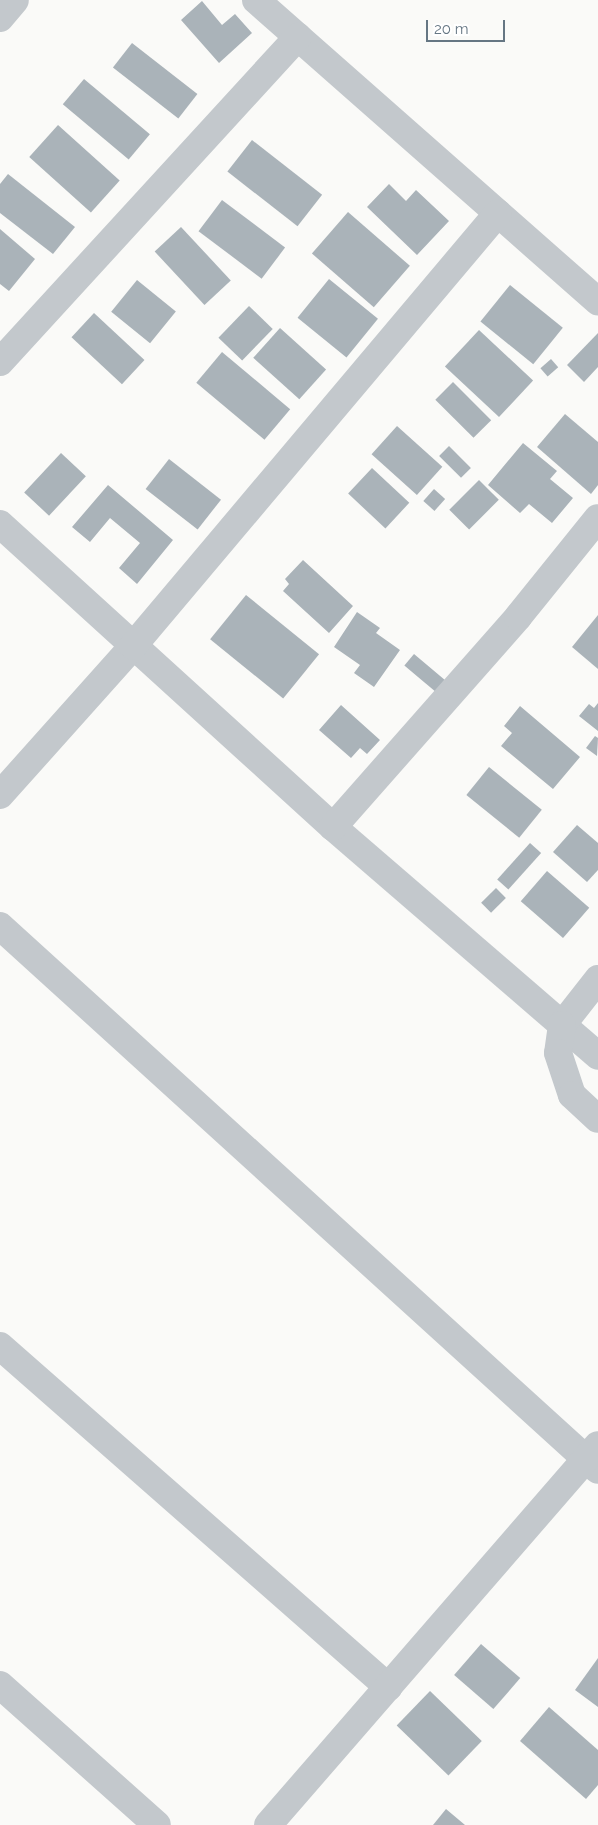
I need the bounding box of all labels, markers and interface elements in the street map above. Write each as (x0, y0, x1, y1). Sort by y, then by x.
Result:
scale bar (428, 10, 507, 42)
text: 20 m (434, 20, 469, 38)

